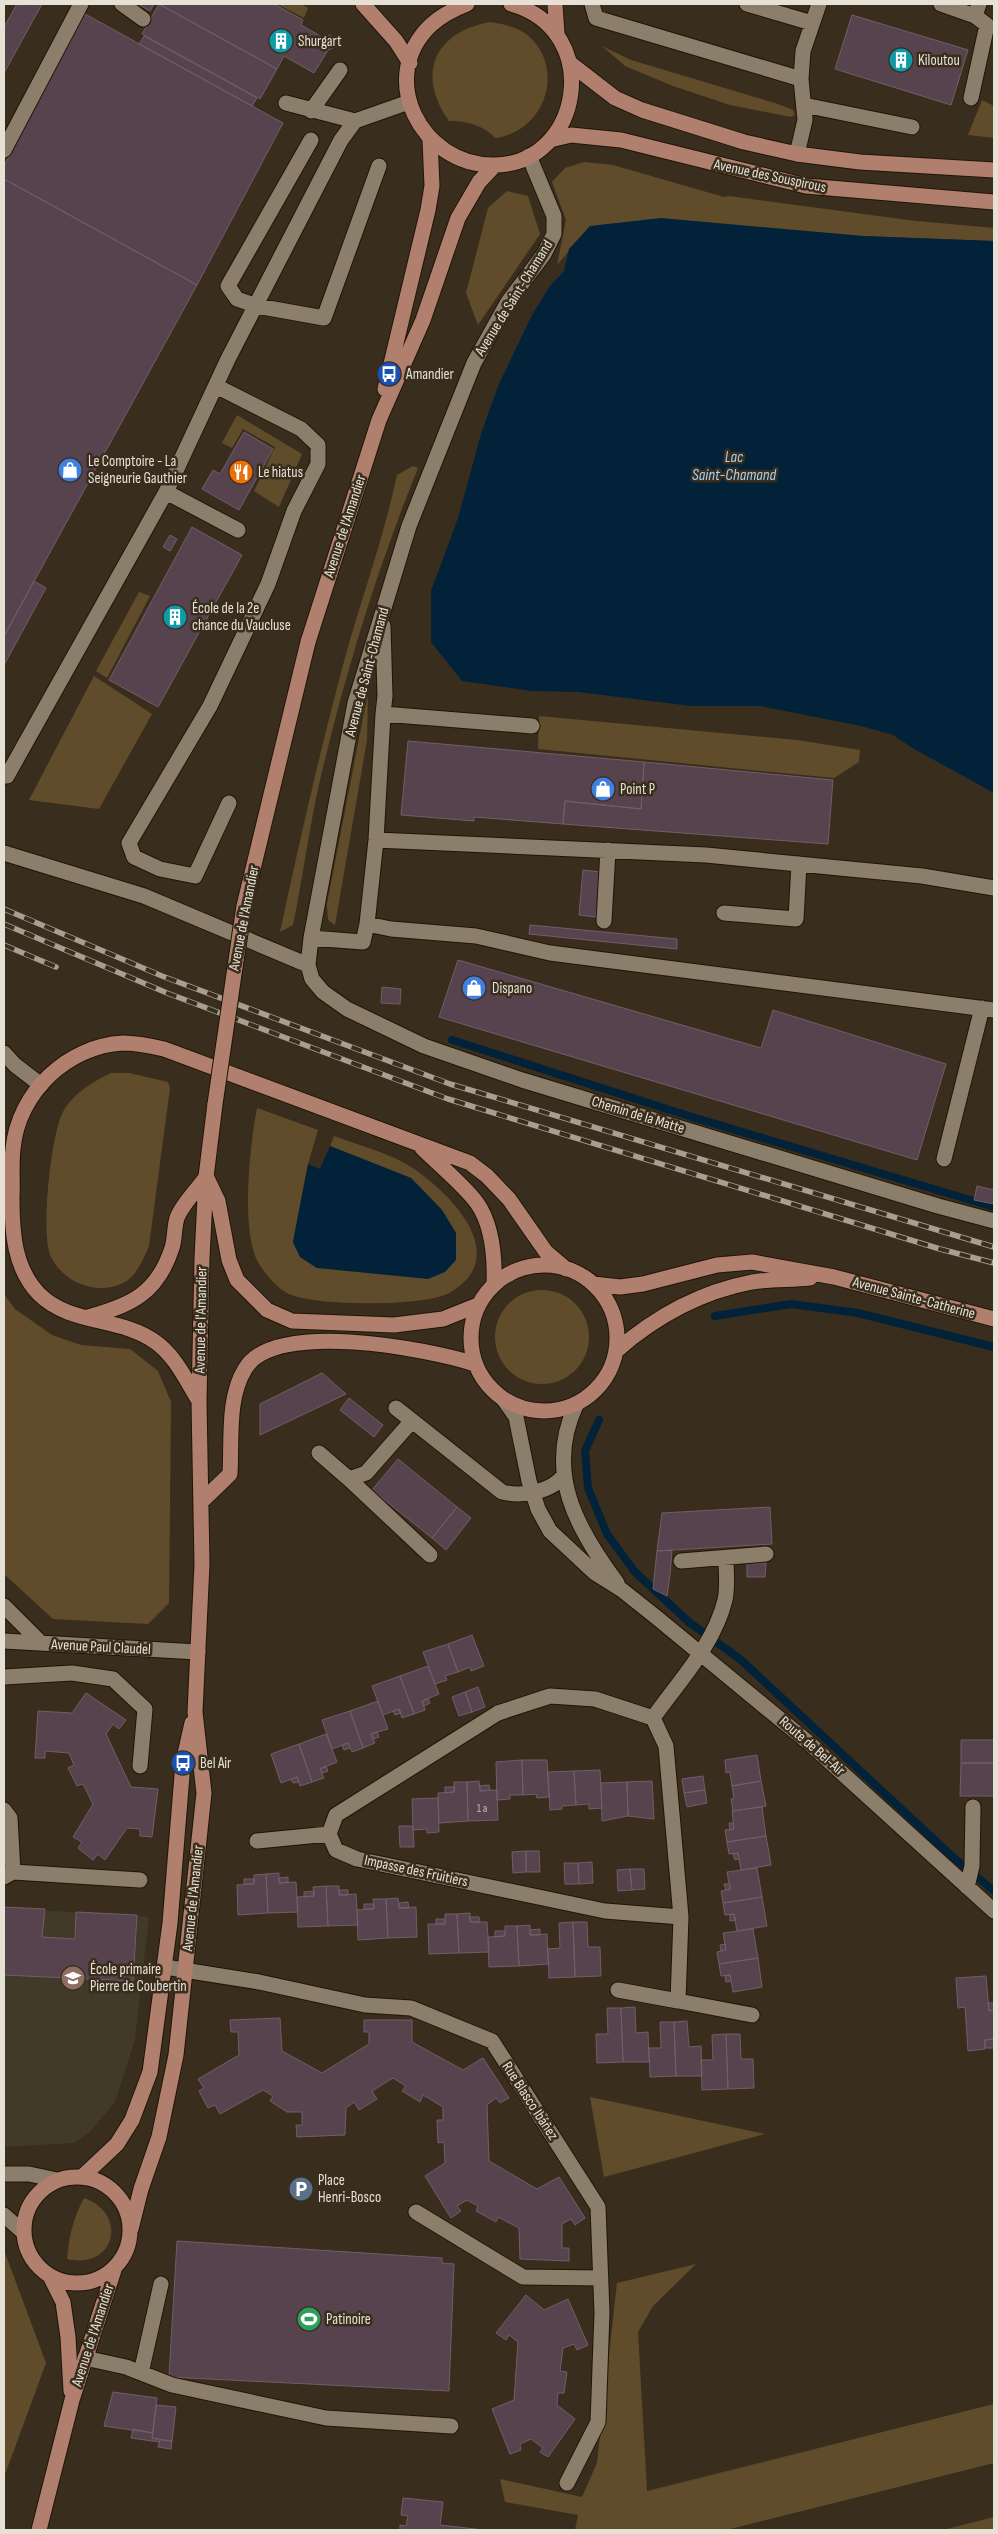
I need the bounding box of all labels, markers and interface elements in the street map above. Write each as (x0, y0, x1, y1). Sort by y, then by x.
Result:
building icon: Shurgart (268, 28, 294, 54)
place label: Shurgart (298, 32, 342, 51)
building icon: Kiloutou (888, 47, 914, 73)
place label: Kiloutou (918, 51, 960, 70)
street label: Avenue des Souspirous (711, 155, 828, 197)
street label: Avenue de Saint-Chamand (470, 237, 557, 360)
bus stop icon: Amandier (376, 361, 402, 387)
place label: Amandier (405, 365, 455, 384)
water label: Lac Saint-Chamand (692, 448, 776, 485)
place label: Le Comptoire - La Seigneurie Gauthier (88, 452, 188, 488)
shop icon: Le Comptoire - La Seigneurie Gauthier (57, 457, 83, 483)
restaurant icon: Le hiatus (228, 459, 254, 485)
place label: Le hiatus (258, 463, 303, 482)
street label: Avenue de l'Amandier (319, 472, 371, 581)
place label: École de la 2e chance du Vaucluse (192, 599, 291, 635)
building icon: École de la 2e chance du Vaucluse (162, 604, 188, 630)
street label: Avenue de Saint-Chamand (340, 605, 393, 740)
shop icon: Point P (590, 776, 616, 802)
place label: Point P (620, 780, 655, 799)
street label: Avenue de l'Amandier (224, 863, 264, 973)
shop icon: Dispano (461, 975, 487, 1001)
place label: Dispano (492, 979, 532, 998)
street label: Chemin de la Matte (589, 1092, 687, 1138)
street label: Avenue de l'Amandier (191, 1266, 211, 1375)
street label: Avenue Sainte-Catherine (850, 1272, 977, 1323)
street label: Avenue Paul Claudel (50, 1635, 151, 1659)
street label: Route de Bel-Air (775, 1712, 849, 1780)
bus stop icon: Bel Air (170, 1750, 196, 1776)
place label: Bel Air (200, 1754, 232, 1773)
house number: 1 a (477, 1801, 488, 1816)
street label: Avenue de l'Amandier (178, 1843, 208, 1953)
street label: Impasse des Fruitiers (362, 1851, 470, 1891)
place label: École primaire Pierre de Coubertin (90, 1960, 187, 1996)
school or university icon: École primaire Pierre de Coubertin (60, 1965, 86, 1991)
street label: Rue Blasco Ibáñez (498, 2058, 563, 2144)
place label: Place Henri-Bosco (318, 2171, 381, 2207)
parking icon: Place Henri-Bosco (288, 2176, 314, 2202)
street label: Avenue de l'Amandier (67, 2281, 119, 2390)
sports icon: Patinoire (296, 2306, 322, 2332)
place label: Patinoire (326, 2310, 371, 2329)

